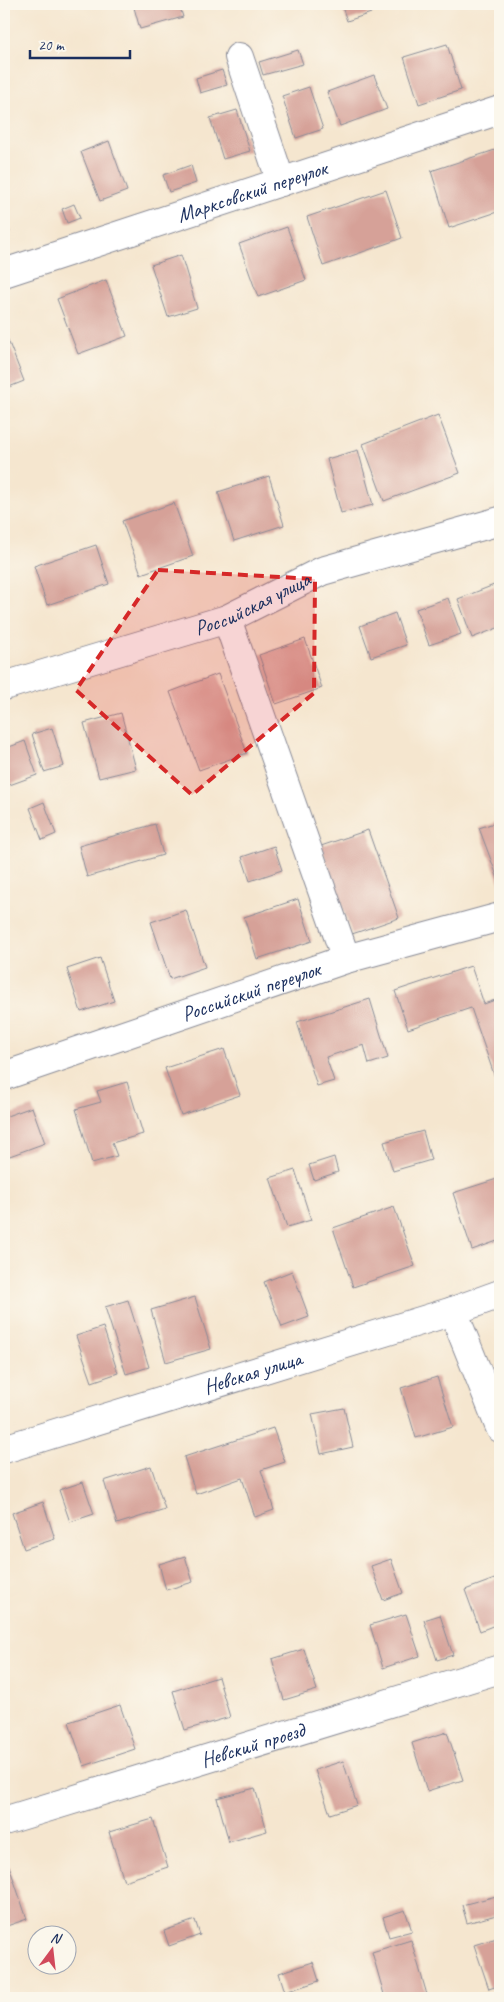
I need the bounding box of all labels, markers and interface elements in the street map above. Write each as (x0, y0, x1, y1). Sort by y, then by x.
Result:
scale bar (30, 28, 130, 60)
text: 20 m (38, 36, 65, 55)
street label: Марксовский переулок (174, 154, 332, 228)
street label: Российская улица (192, 565, 316, 641)
street label: Российский переулок (178, 955, 326, 1027)
street label: Невская улица (200, 1345, 307, 1400)
street label: Невский проезд (198, 1716, 310, 1773)
north arrow (28, 1924, 78, 1974)
text: N (49, 1929, 64, 1948)

